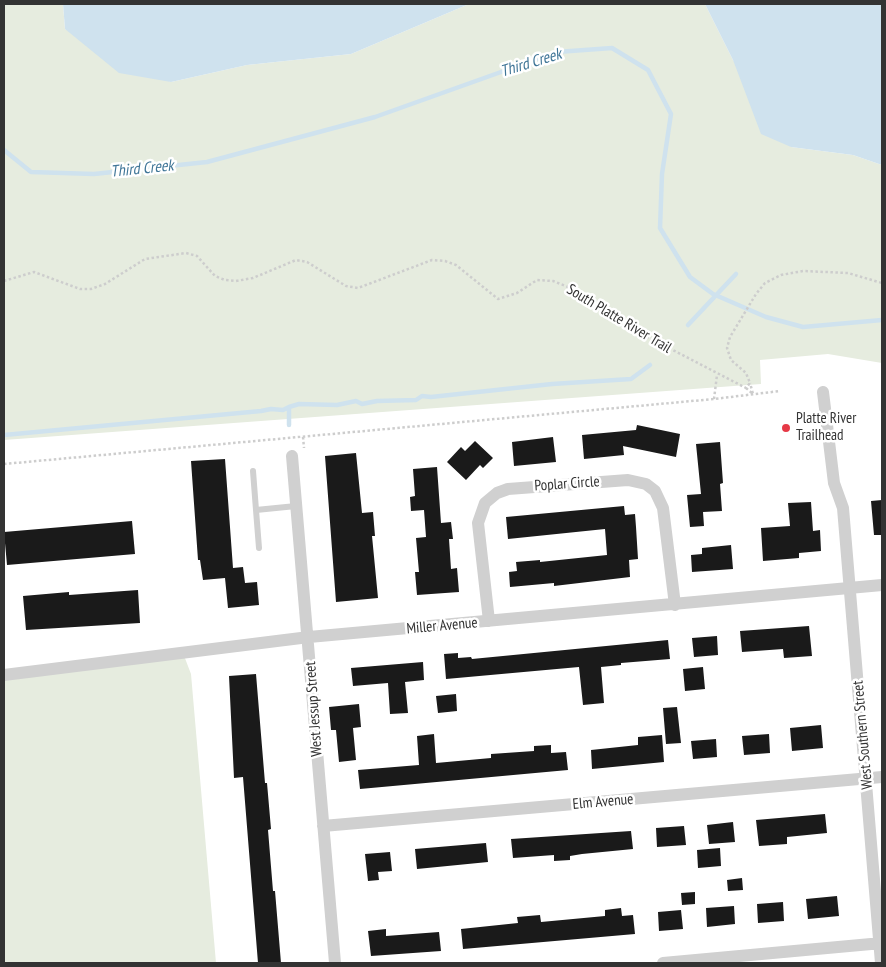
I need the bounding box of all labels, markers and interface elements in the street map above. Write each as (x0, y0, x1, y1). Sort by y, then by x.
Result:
water label: Third Creek (498, 45, 564, 81)
water label: Third Creek (110, 156, 174, 182)
street label: South Platte River Trail (563, 281, 675, 357)
place label: Platte River Trailhead (796, 410, 856, 445)
marker: Platte River Trailhead (780, 422, 792, 434)
street label: Poplar Circle (534, 473, 600, 495)
street label: Miller Avenue (406, 614, 478, 638)
street label: West Jessup Street (302, 661, 326, 757)
street label: West Southern Street (849, 680, 877, 790)
street label: Elm Avenue (572, 790, 634, 814)

